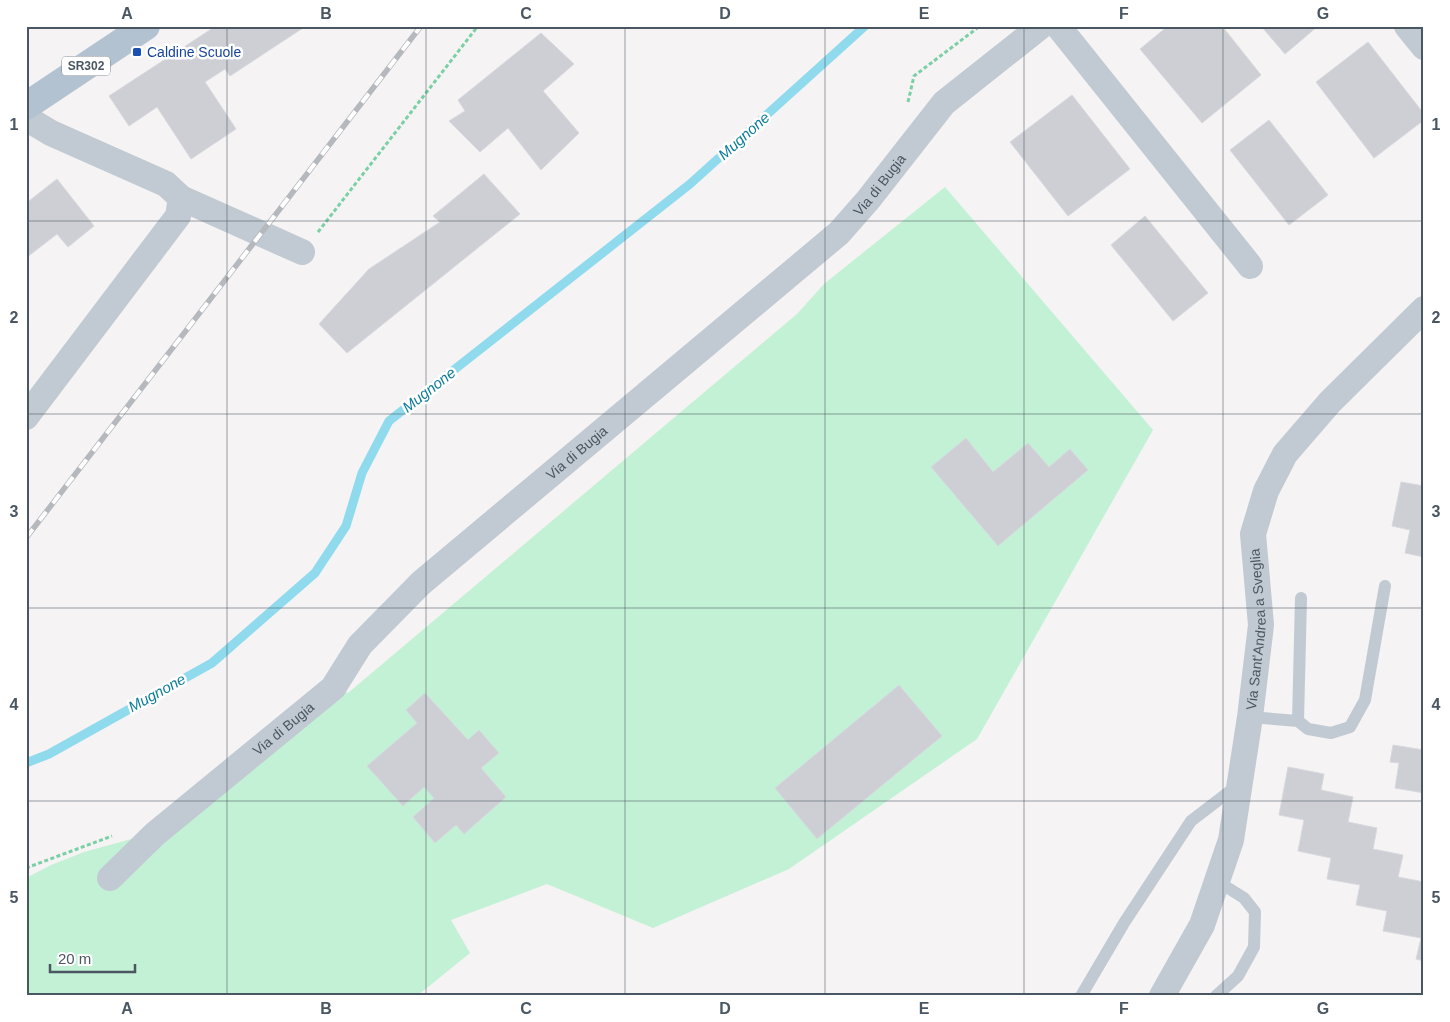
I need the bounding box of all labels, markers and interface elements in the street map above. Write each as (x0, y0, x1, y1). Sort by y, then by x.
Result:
text: A (121, 5, 133, 22)
text: B (320, 5, 332, 22)
text: C (520, 5, 532, 22)
text: D (719, 5, 731, 22)
text: E (919, 5, 930, 22)
text: F (1119, 5, 1129, 22)
text: G (1317, 5, 1329, 22)
place label: Caldine Scuole (147, 44, 241, 60)
marker: Caldine Scuole (131, 46, 143, 58)
road number: SR302 (62, 56, 110, 76)
water label: Mugnone (715, 108, 773, 163)
text: 1 (10, 116, 19, 133)
text: 1 (1432, 116, 1441, 133)
street label: Via di Bugia (850, 151, 909, 219)
text: 2 (10, 309, 19, 326)
text: 2 (1432, 309, 1441, 326)
water label: Mugnone (399, 364, 459, 416)
street label: Via di Bugia (543, 422, 611, 483)
text: 3 (10, 503, 19, 520)
text: 3 (1432, 503, 1441, 520)
street label: Via Sant'Andrea a Sveglia (1243, 548, 1269, 711)
water label: Mugnone (125, 670, 188, 715)
text: 4 (10, 696, 19, 713)
text: 4 (1432, 696, 1441, 713)
street label: Via di Bugia (249, 699, 317, 759)
text: 5 (10, 889, 19, 906)
text: 5 (1432, 889, 1441, 906)
scale bar (50, 942, 135, 974)
text: 20 m (58, 950, 91, 967)
text: A (121, 1000, 133, 1017)
text: B (320, 1000, 332, 1017)
text: C (520, 1000, 532, 1017)
text: D (719, 1000, 731, 1017)
text: E (919, 1000, 930, 1017)
text: F (1119, 1000, 1129, 1017)
text: G (1317, 1000, 1329, 1017)

